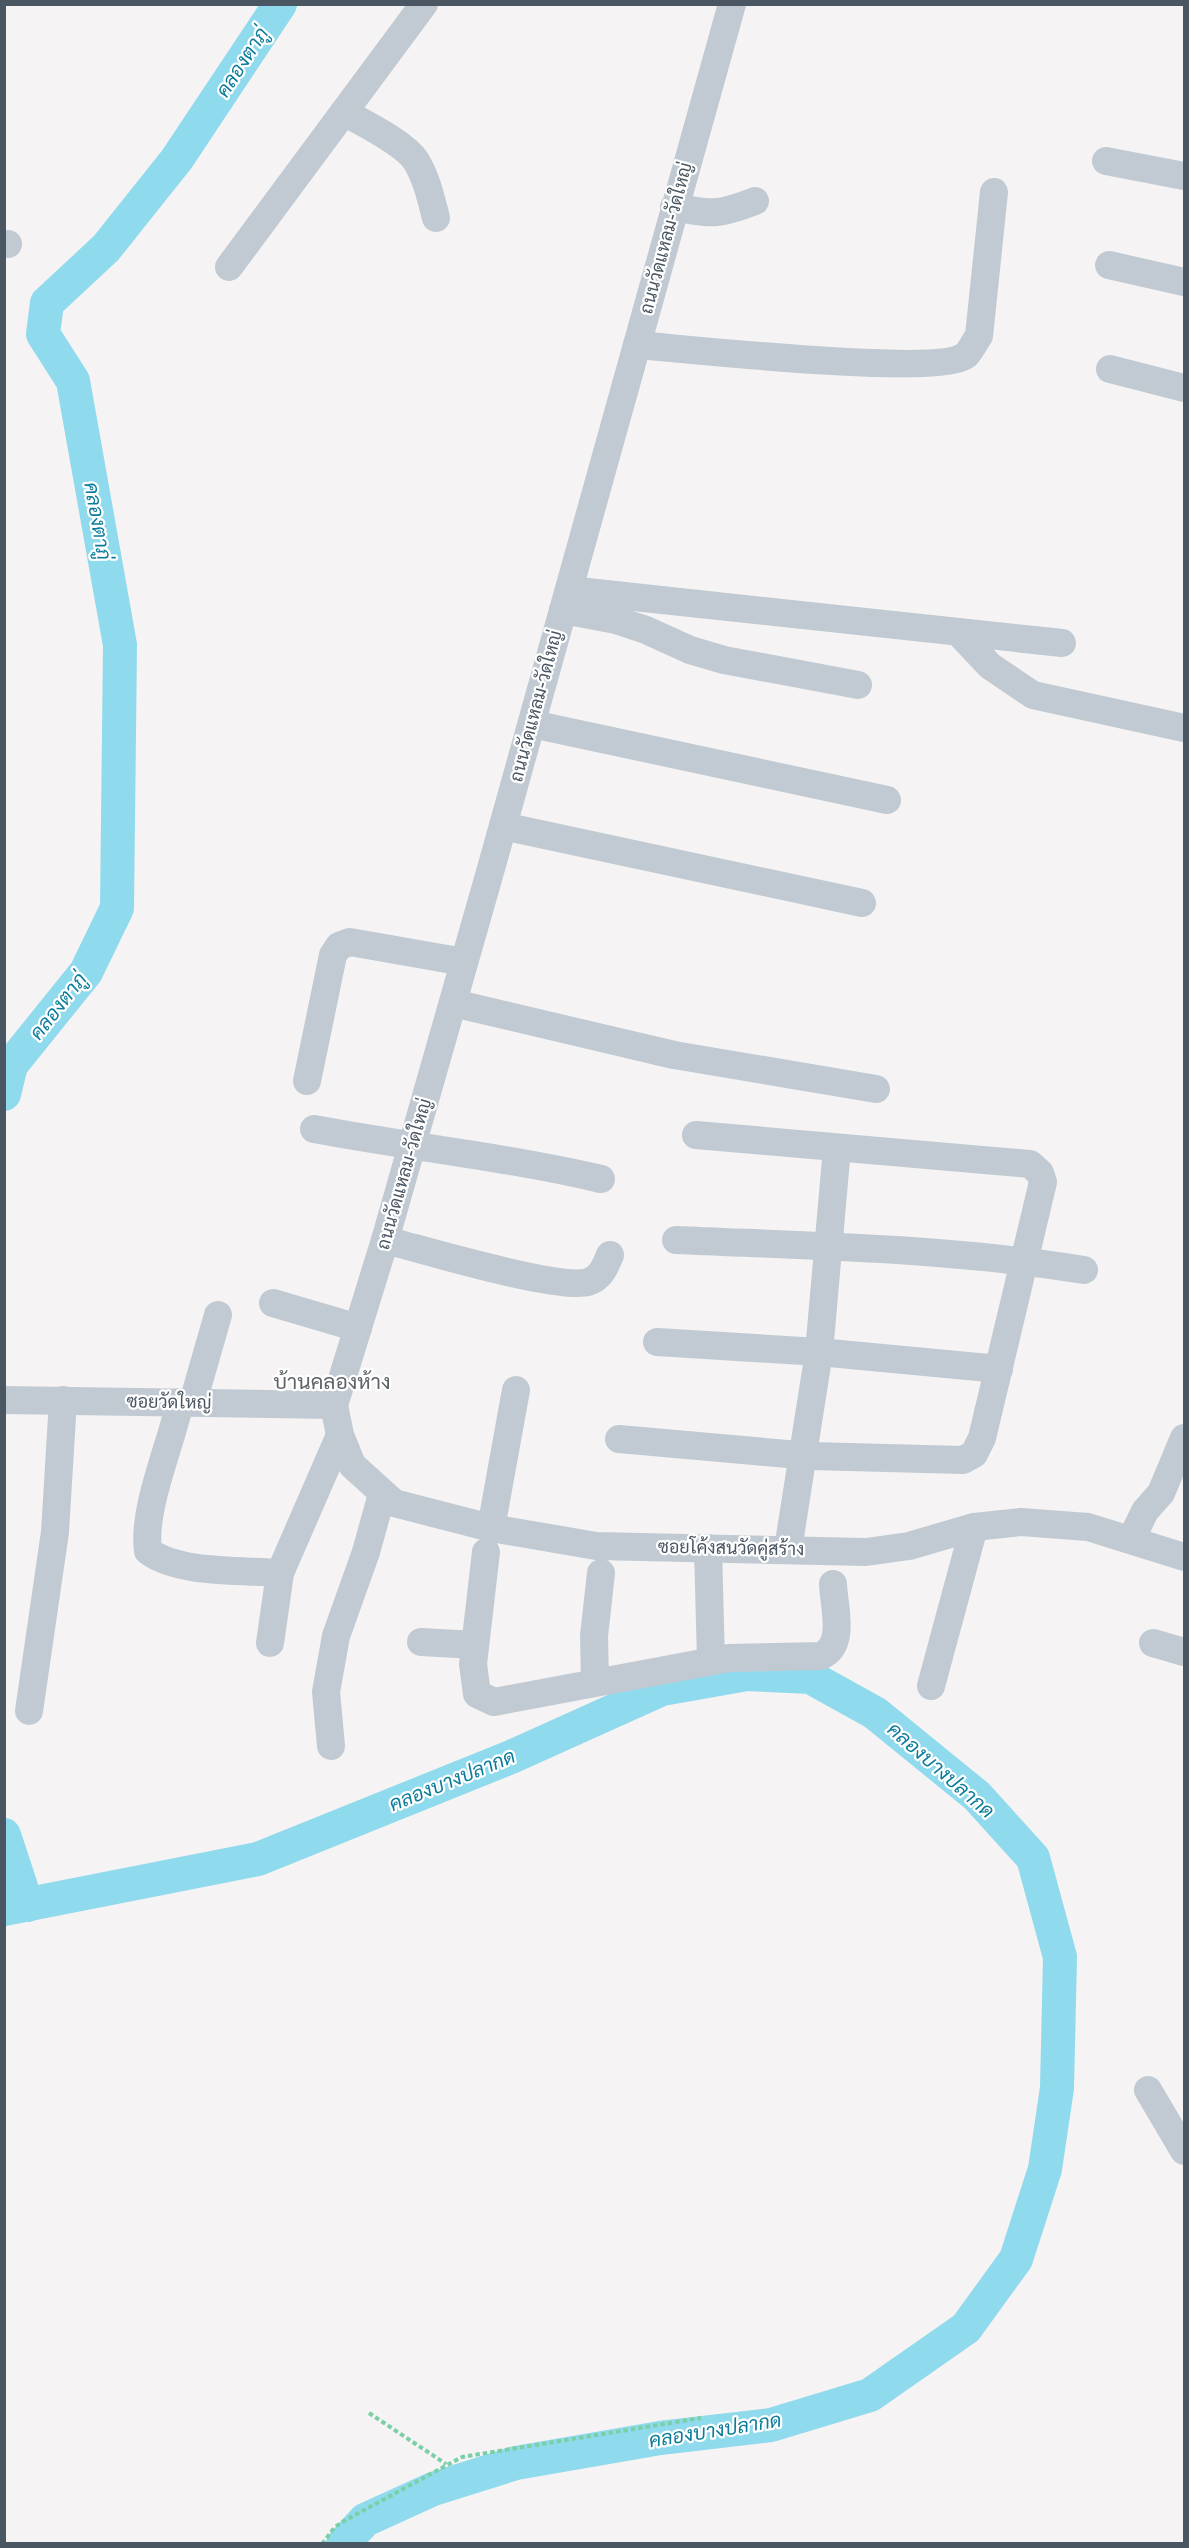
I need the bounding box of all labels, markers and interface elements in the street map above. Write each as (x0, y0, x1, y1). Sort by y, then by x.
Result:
water label: คลองตาภู่ (211, 22, 276, 103)
street label: ถนนวัดแหลม-วัดใหญ่ (633, 159, 697, 316)
water label: คลองตาภู่ (76, 480, 117, 563)
street label: ถนนวัดแหลม-วัดใหญ่ (503, 627, 567, 784)
water label: คลองตาภู่ (24, 967, 95, 1046)
street label: ถนนวัดแหลม-วัดใหญ่ (370, 1095, 436, 1252)
district label: บ้านคลองห้าง (274, 1369, 390, 1395)
street label: ซอยวัดใหญ่ (126, 1388, 212, 1414)
street label: ซอยโค้งสนวัดคู่สร้าง (658, 1534, 804, 1562)
water label: คลองบางปลากด (882, 1717, 999, 1824)
water label: คลองบางปลากด (385, 1744, 519, 1817)
water label: คลองบางปลากด (647, 2408, 783, 2453)

